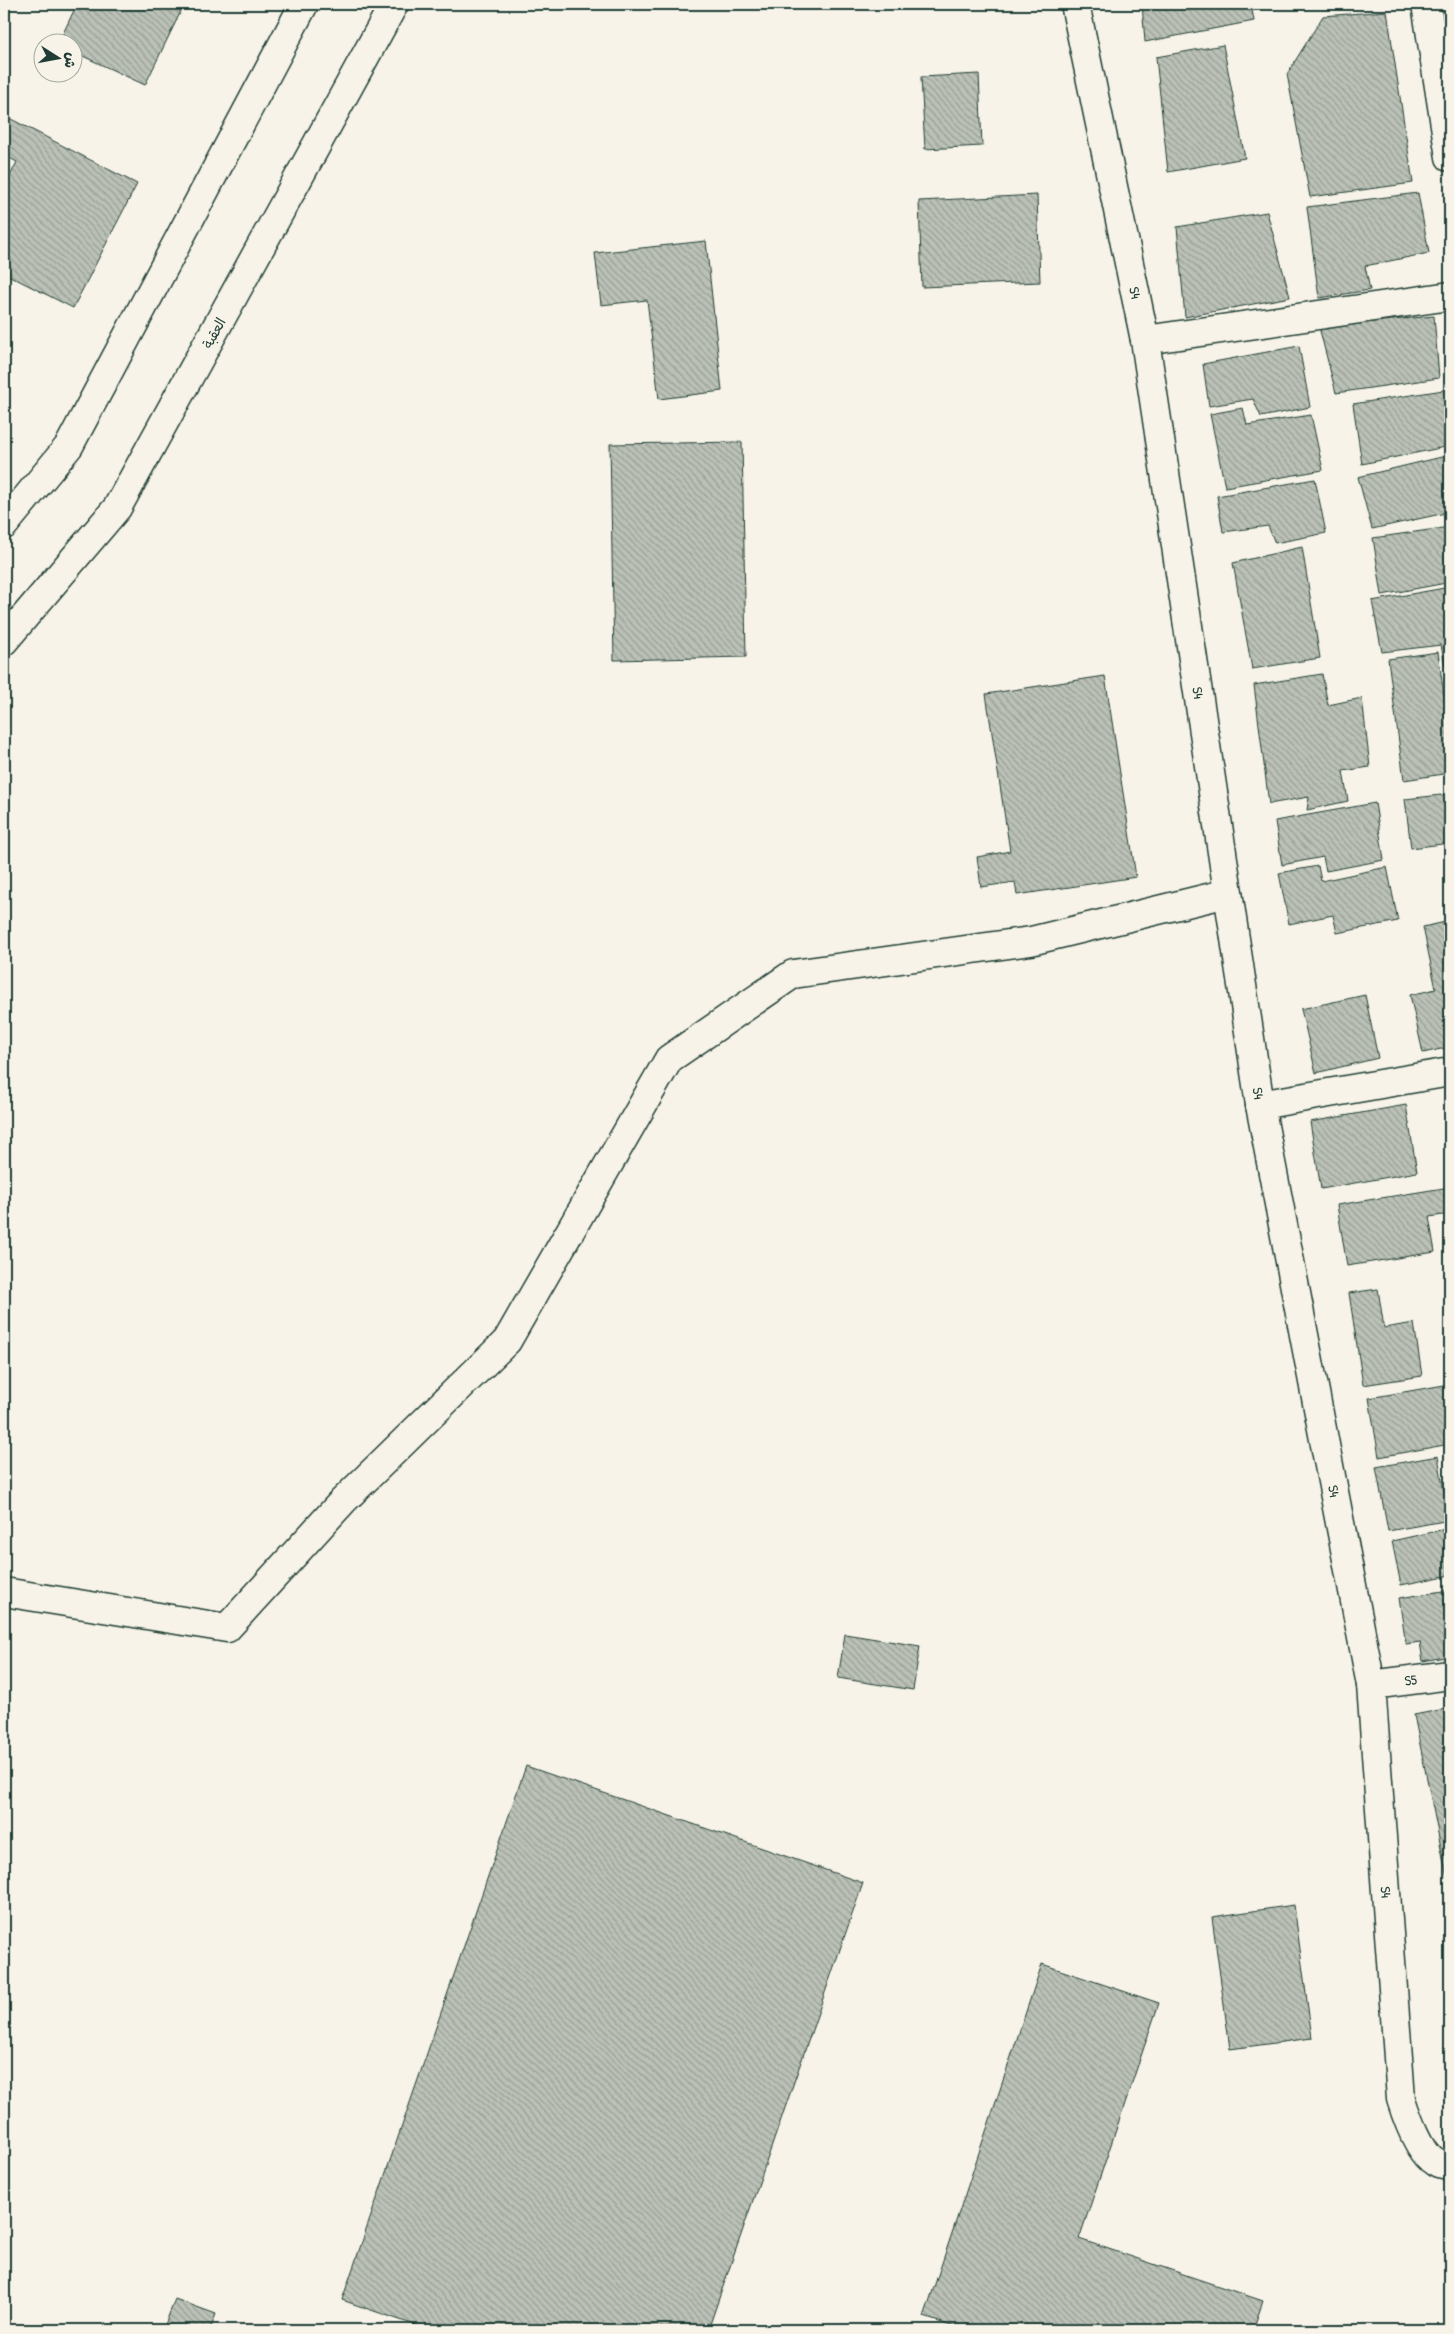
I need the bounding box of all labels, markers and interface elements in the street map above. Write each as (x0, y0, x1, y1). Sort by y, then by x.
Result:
north arrow (32, 32, 82, 82)
text: ش (60, 51, 82, 70)
street label: S4 (1125, 285, 1146, 300)
street label: العقبة (197, 314, 230, 352)
street label: S4 (1188, 686, 1209, 700)
street label: S4 (1248, 1086, 1269, 1100)
street label: S4 (1324, 1484, 1345, 1499)
street label: S5 (1403, 1669, 1418, 1690)
street label: S4 (1377, 1886, 1396, 1899)

